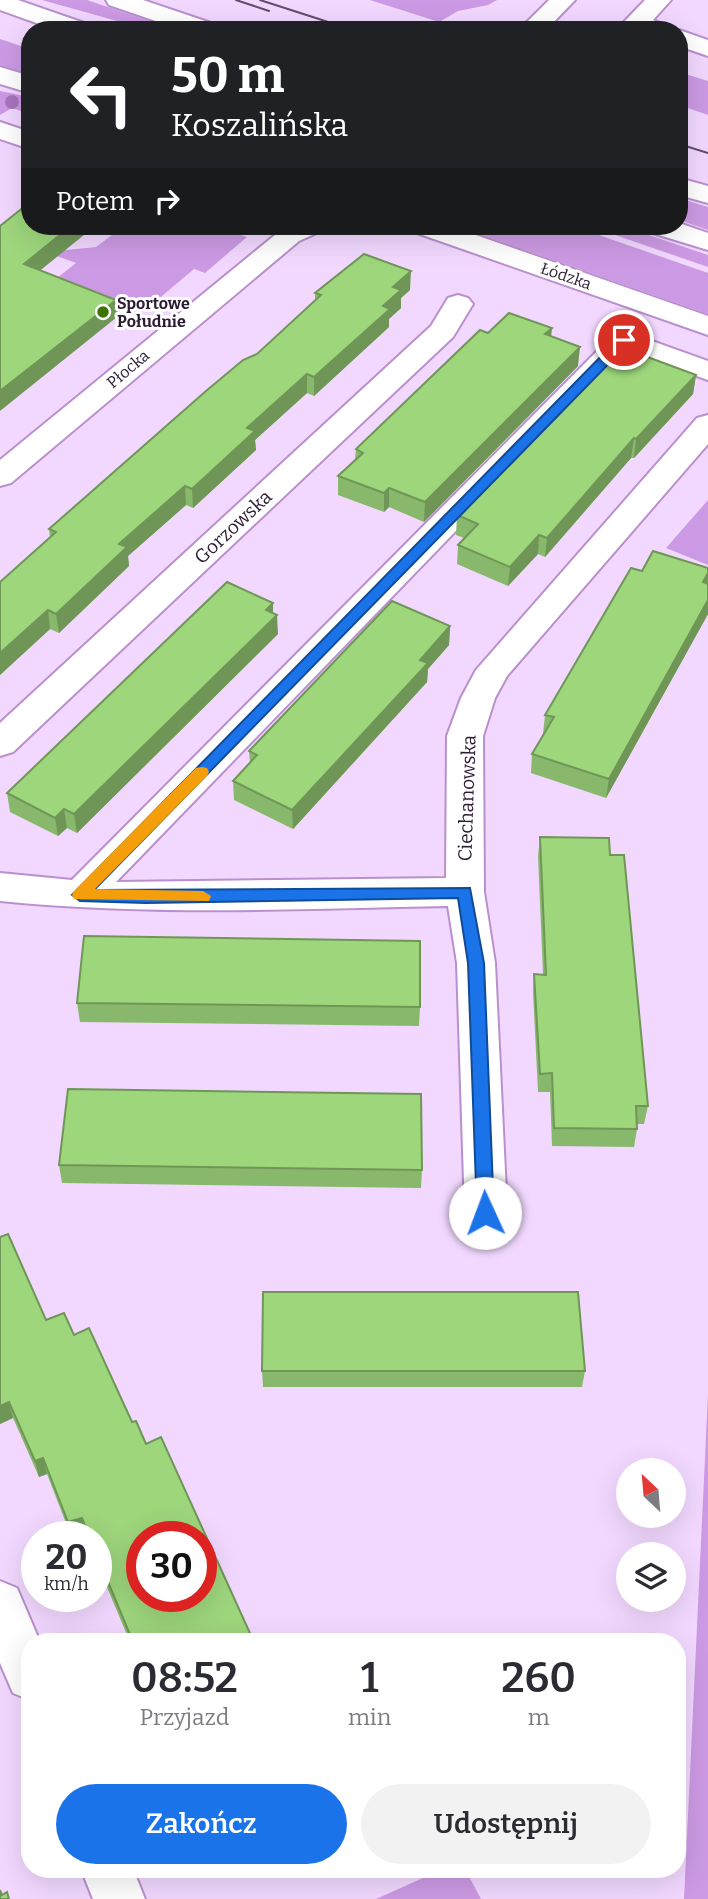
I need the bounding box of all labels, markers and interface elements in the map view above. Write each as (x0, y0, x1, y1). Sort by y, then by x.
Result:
text: 50 m (171, 46, 284, 105)
icon: left (56, 49, 147, 140)
text: Koszalińska (171, 106, 348, 144)
icon: right (148, 182, 186, 220)
text: Potem (56, 186, 134, 217)
street label: Łódzka (538, 258, 594, 294)
place label: Sportowe Południe (117, 294, 190, 331)
marker: Sportowe Południe (95, 304, 111, 320)
pin (594, 310, 654, 370)
icon: arrive (605, 321, 643, 359)
street label: Płocka (103, 346, 153, 392)
street label: Gorzowska (190, 485, 277, 569)
street label: Ciechanowska (453, 734, 481, 862)
position arrow (448, 1176, 522, 1250)
north arrow (616, 1458, 686, 1528)
map controls (616, 1458, 686, 1612)
speed limit sign: 30 (126, 1521, 217, 1612)
text: 20 (46, 1536, 87, 1578)
button: layers (616, 1542, 686, 1612)
text: km/h (44, 1573, 89, 1595)
text: 08:52 (131, 1653, 238, 1703)
text: 1 (361, 1653, 378, 1703)
text: 260 (501, 1653, 576, 1703)
text: Przyjazd (140, 1703, 229, 1731)
text: min (348, 1703, 391, 1731)
text: m (528, 1703, 550, 1731)
button: Zakończ (56, 1784, 347, 1864)
button: Udostępnij (361, 1784, 651, 1864)

